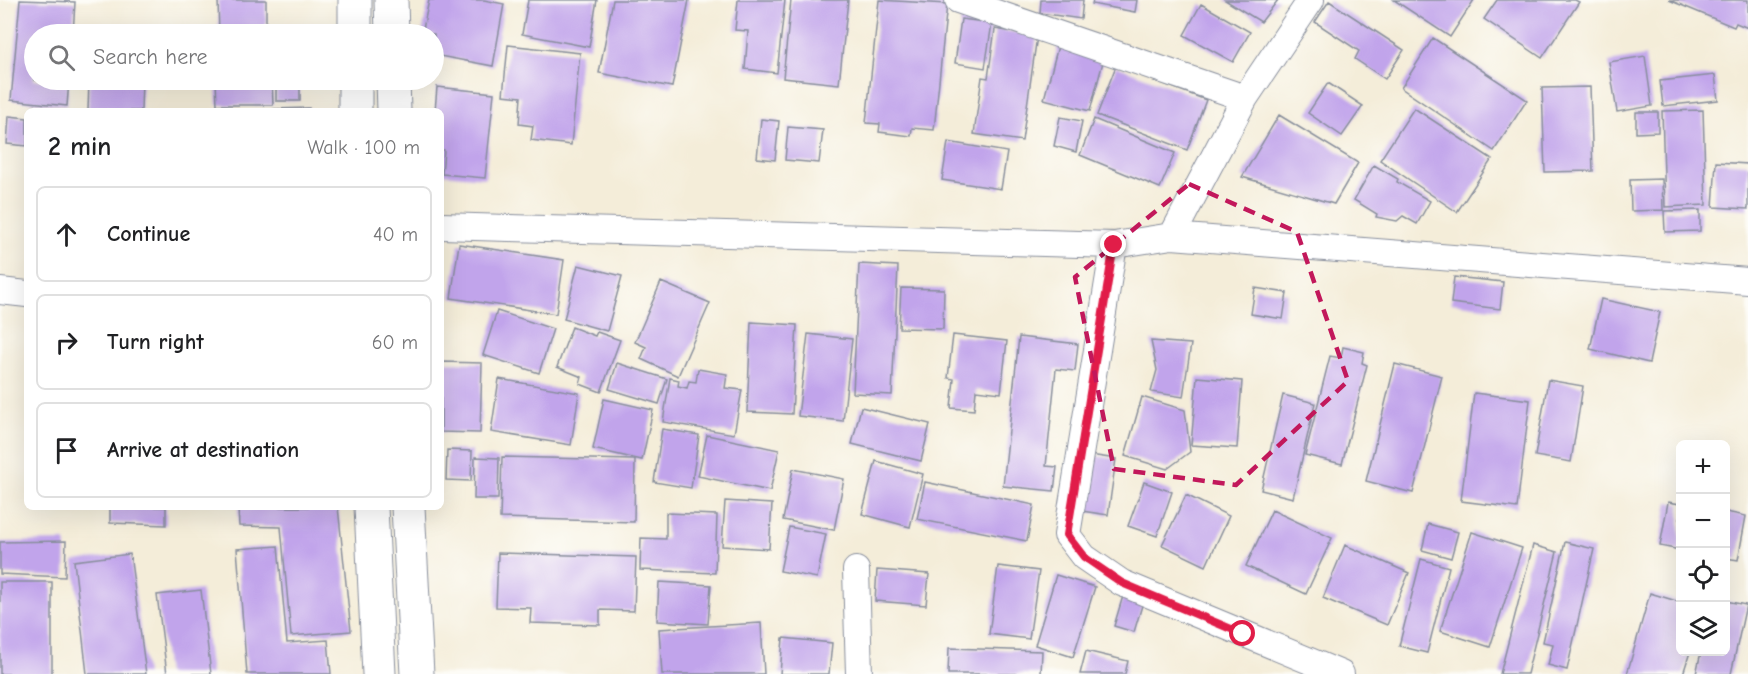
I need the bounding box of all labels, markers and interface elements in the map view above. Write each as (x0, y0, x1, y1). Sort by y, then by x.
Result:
search box (24, 24, 444, 90)
icon: search (45, 41, 78, 74)
text: Search here (93, 44, 208, 70)
text: 2 min (48, 132, 111, 162)
text: Walk · 100 m (307, 136, 420, 159)
icon: ahead (50, 218, 83, 251)
text: Continue (107, 221, 190, 247)
text: 40 m (373, 223, 418, 246)
route end (1100, 231, 1126, 257)
icon: right (50, 326, 83, 359)
text: Turn right (107, 329, 204, 355)
text: 60 m (372, 331, 418, 354)
icon: arrive (50, 434, 83, 467)
text: Arrive at destination (107, 437, 299, 463)
map controls (1676, 440, 1730, 656)
button: + (1676, 440, 1730, 494)
button: − (1676, 494, 1730, 548)
button: locate (1676, 548, 1730, 602)
button: layers (1676, 602, 1730, 656)
route start (1229, 620, 1255, 646)

